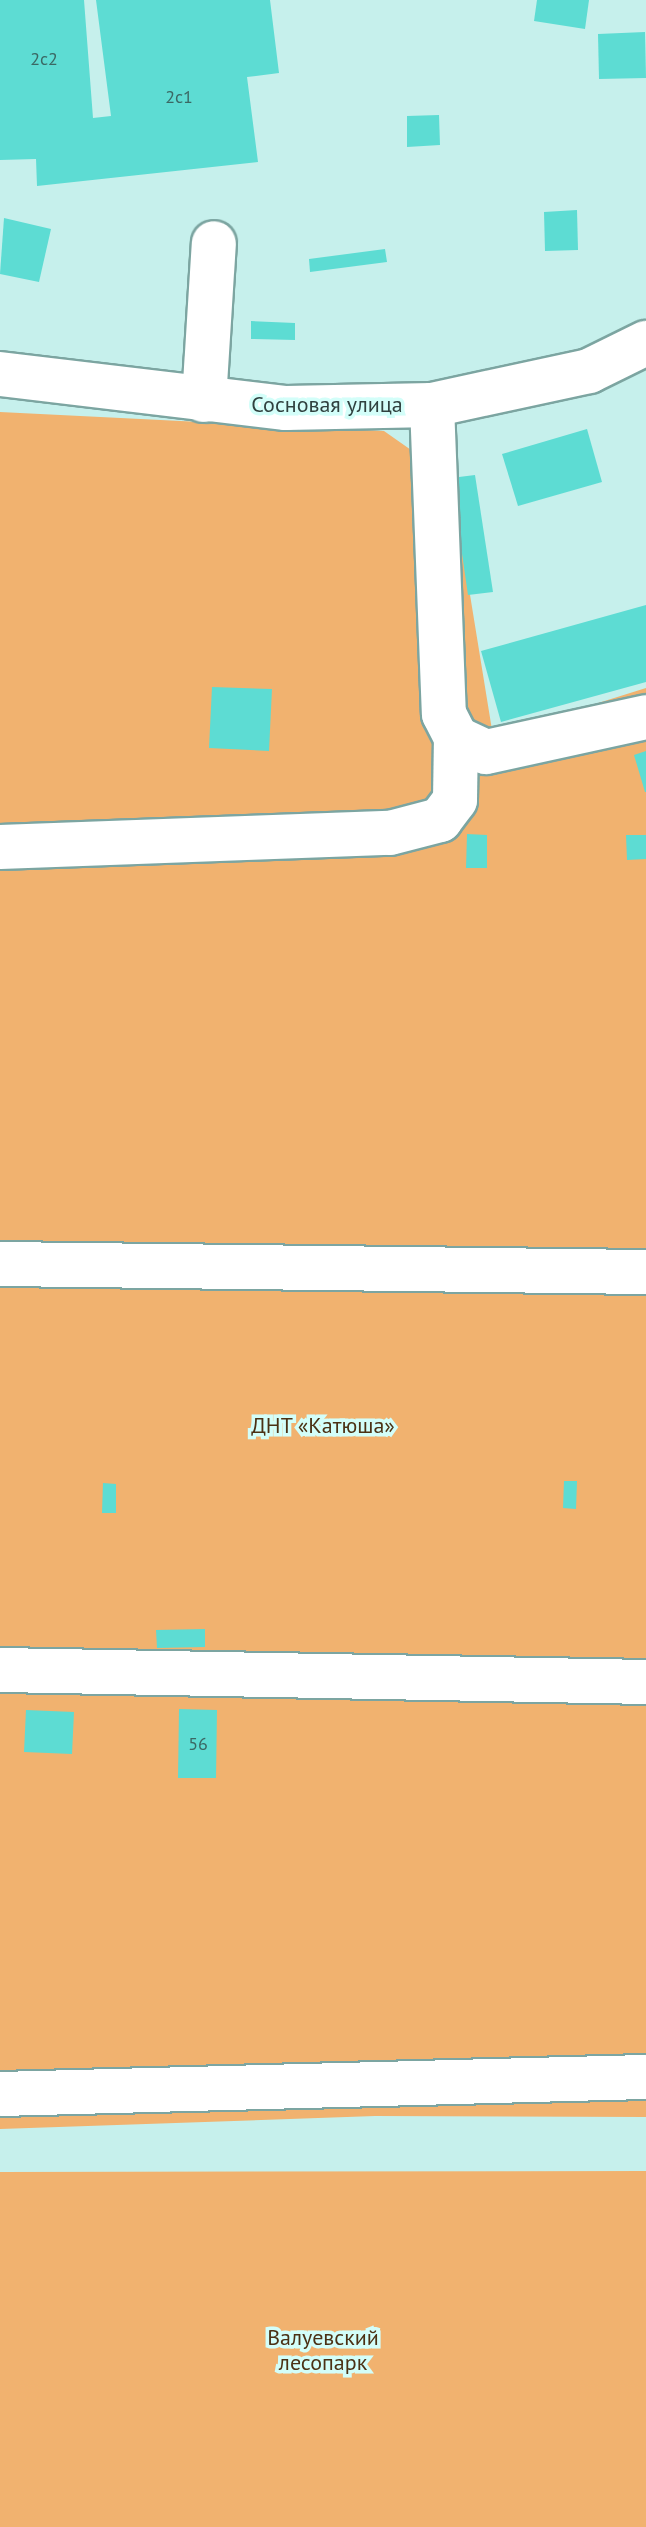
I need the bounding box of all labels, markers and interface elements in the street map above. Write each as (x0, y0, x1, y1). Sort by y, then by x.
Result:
house number: 2с2 (30, 48, 58, 70)
house number: 2с1 (165, 86, 193, 108)
street label: Сосновая улица (251, 392, 403, 418)
park label: ДНТ «Катюша» (251, 1413, 395, 1439)
house number: 56 (188, 1733, 208, 1755)
park label: Валуевский лесопарк (267, 2324, 379, 2376)

